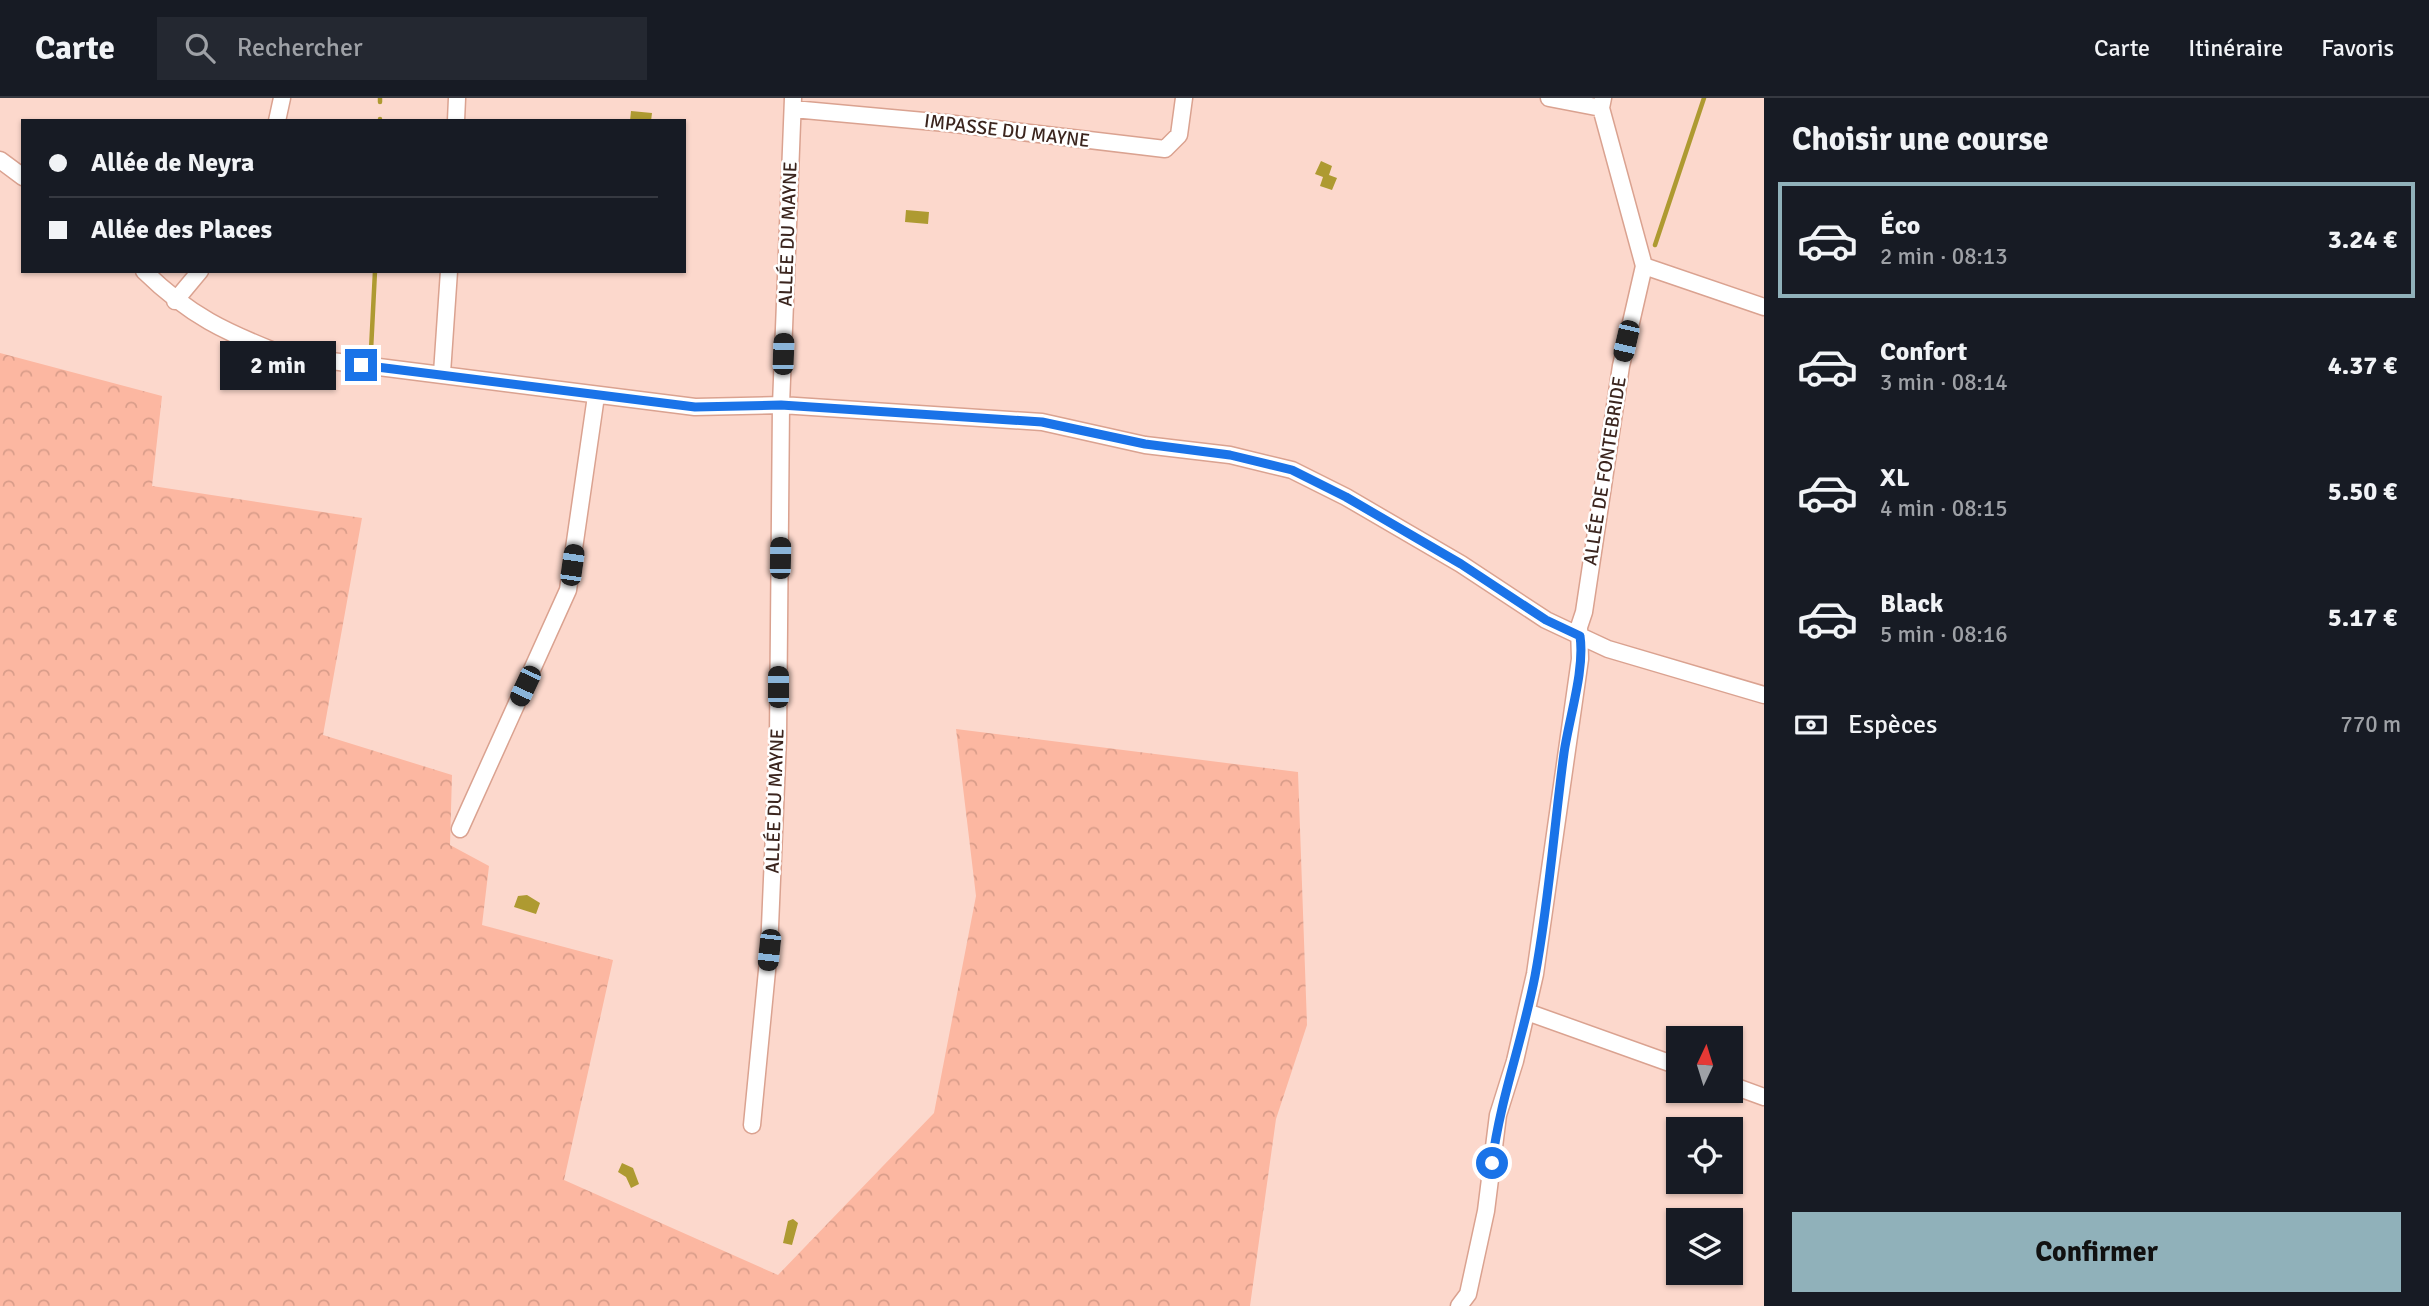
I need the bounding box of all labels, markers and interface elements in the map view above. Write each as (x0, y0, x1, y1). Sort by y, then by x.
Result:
search box (157, 17, 647, 80)
text: Carte (35, 28, 115, 69)
icon: search (181, 29, 219, 67)
text: Rechercher (237, 32, 363, 64)
text: Carte (2094, 33, 2150, 63)
text: Itinéraire (2188, 33, 2283, 63)
text: Favoris (2321, 33, 2394, 63)
street label: IMPASSE DU MAYNE (923, 109, 1091, 153)
text: Choisir une course (1792, 120, 2049, 159)
text: Allée de Neyra (91, 147, 254, 179)
street label: ALLÉE DU MAYNE (773, 161, 803, 307)
icon: car (1796, 209, 1859, 272)
text: Éco (1880, 210, 1920, 242)
text: Allée des Places (91, 214, 272, 246)
text: 3.24 € (2328, 224, 2397, 256)
text: 2 min · 08:13 (1880, 242, 2008, 271)
car (1612, 318, 1641, 364)
car (772, 333, 795, 375)
icon: car (1796, 335, 1859, 398)
text: Confort (1880, 336, 1967, 368)
callout: 2 min (221, 341, 336, 390)
route end (345, 349, 377, 381)
text: 4.37 € (2328, 350, 2397, 382)
text: 2 min (250, 351, 306, 380)
text: 3 min · 08:14 (1880, 368, 2008, 397)
street label: ALLÉE DE FONTEBRIDE (1578, 375, 1632, 567)
icon: car (1796, 461, 1859, 524)
text: XL (1880, 462, 1910, 494)
text: 5.50 € (2328, 476, 2397, 508)
text: 4 min · 08:15 (1880, 494, 2008, 523)
car (770, 537, 791, 579)
car (559, 543, 586, 587)
icon: car (1796, 587, 1859, 650)
text: Black (1880, 588, 1943, 620)
text: 5.17 € (2328, 602, 2397, 634)
text: 5 min · 08:16 (1880, 620, 2008, 649)
car (507, 663, 544, 709)
car (768, 666, 789, 708)
icon: cash (1792, 706, 1830, 744)
text: Espèces (1848, 709, 1937, 741)
text: 770 m (2340, 710, 2401, 739)
street label: ALLÉE DU MAYNE (760, 728, 790, 874)
car (757, 928, 782, 972)
north arrow (1666, 1026, 1743, 1102)
map controls (1666, 1026, 1743, 1285)
button: locate (1666, 1117, 1743, 1194)
route start (1476, 1147, 1508, 1179)
button: layers (1666, 1208, 1743, 1285)
button: Confirmer (1792, 1212, 2401, 1292)

